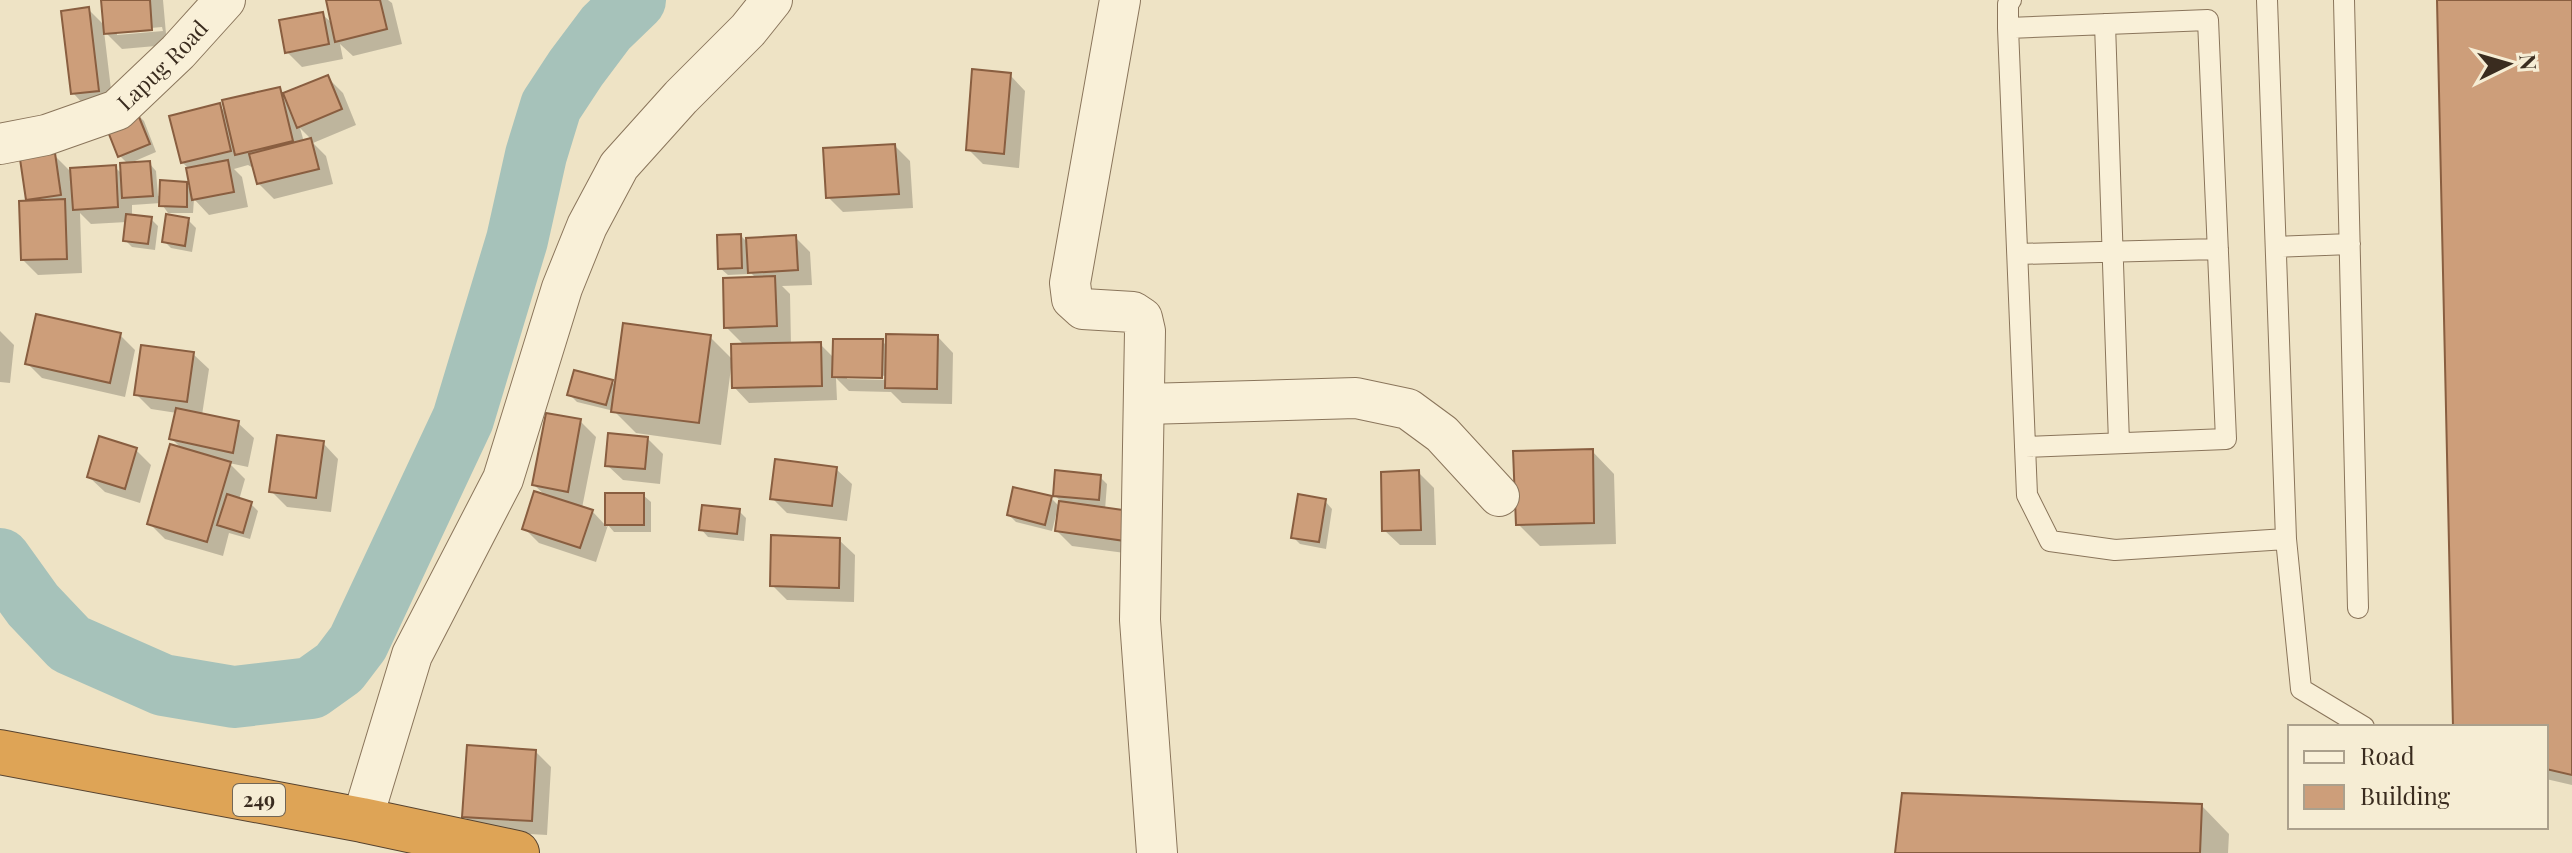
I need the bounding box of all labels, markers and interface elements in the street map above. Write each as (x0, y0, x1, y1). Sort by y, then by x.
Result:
street label: Lapug Road (110, 13, 214, 116)
north arrow (2468, 24, 2548, 104)
text: N (2513, 53, 2545, 72)
legend (2288, 725, 2548, 829)
text: Road (2360, 739, 2415, 771)
text: Building (2360, 779, 2451, 811)
road number: 249 (233, 784, 285, 816)

